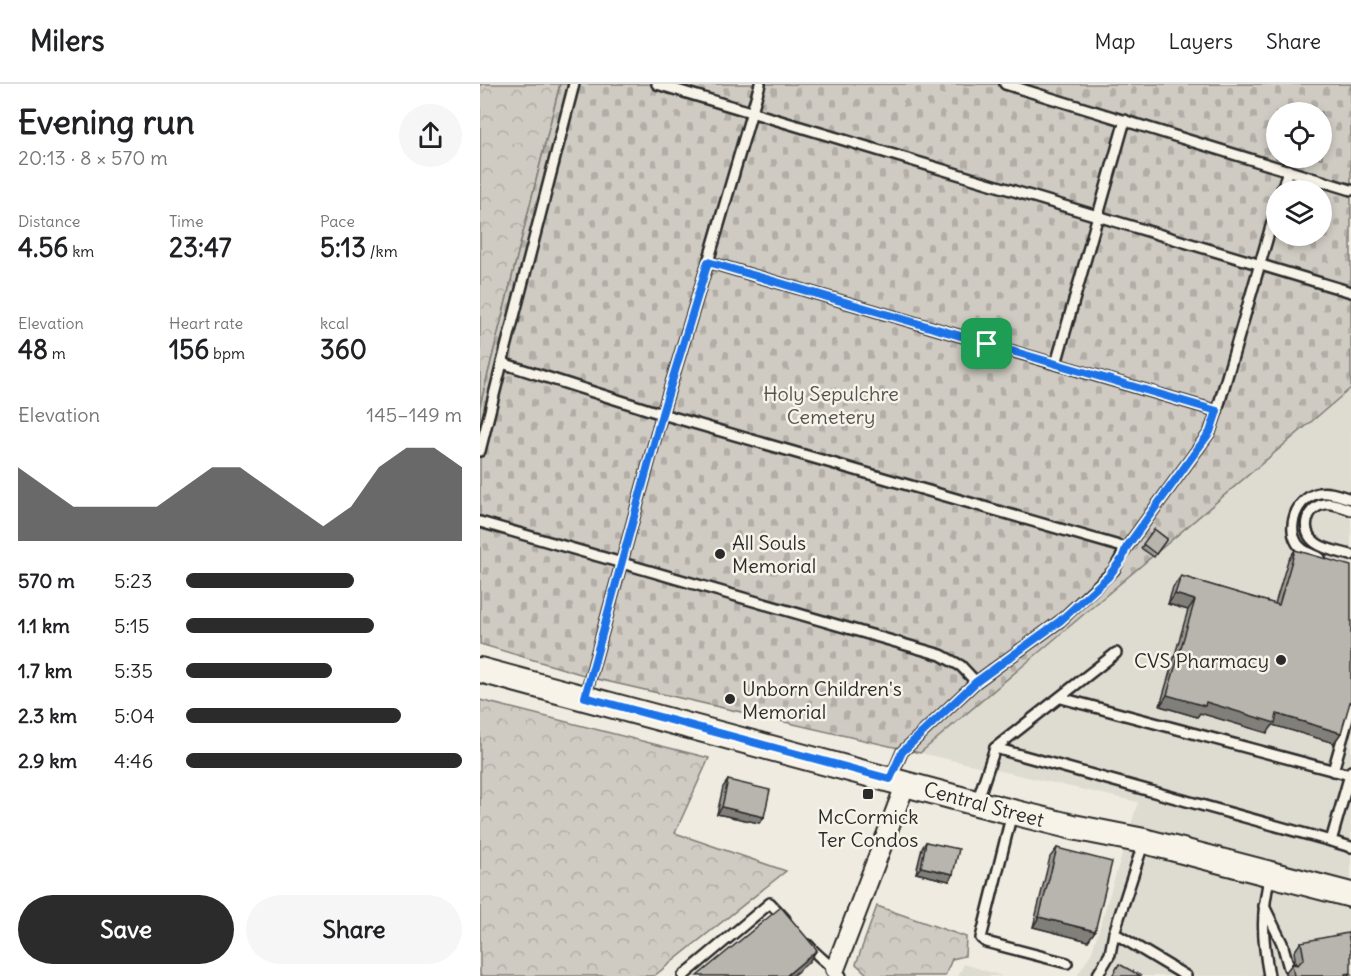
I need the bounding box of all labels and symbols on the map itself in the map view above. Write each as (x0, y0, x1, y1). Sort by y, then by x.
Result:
pin (961, 318, 1012, 369)
park label: Holy Sepulchre Cemetery (763, 381, 899, 429)
place label: All Souls Memorial (732, 530, 816, 578)
marker: All Souls Memorial (713, 547, 727, 561)
place label: CVS Pharmacy (1134, 648, 1269, 673)
marker: CVS Pharmacy (1274, 653, 1288, 667)
place label: Unborn Children's Memorial (742, 676, 902, 724)
marker: Unborn Children's Memorial (723, 692, 737, 706)
street label: Central Street (921, 776, 1047, 832)
marker: McCormick Ter Condos (861, 787, 875, 801)
place label: McCormick Ter Condos (818, 804, 918, 852)

